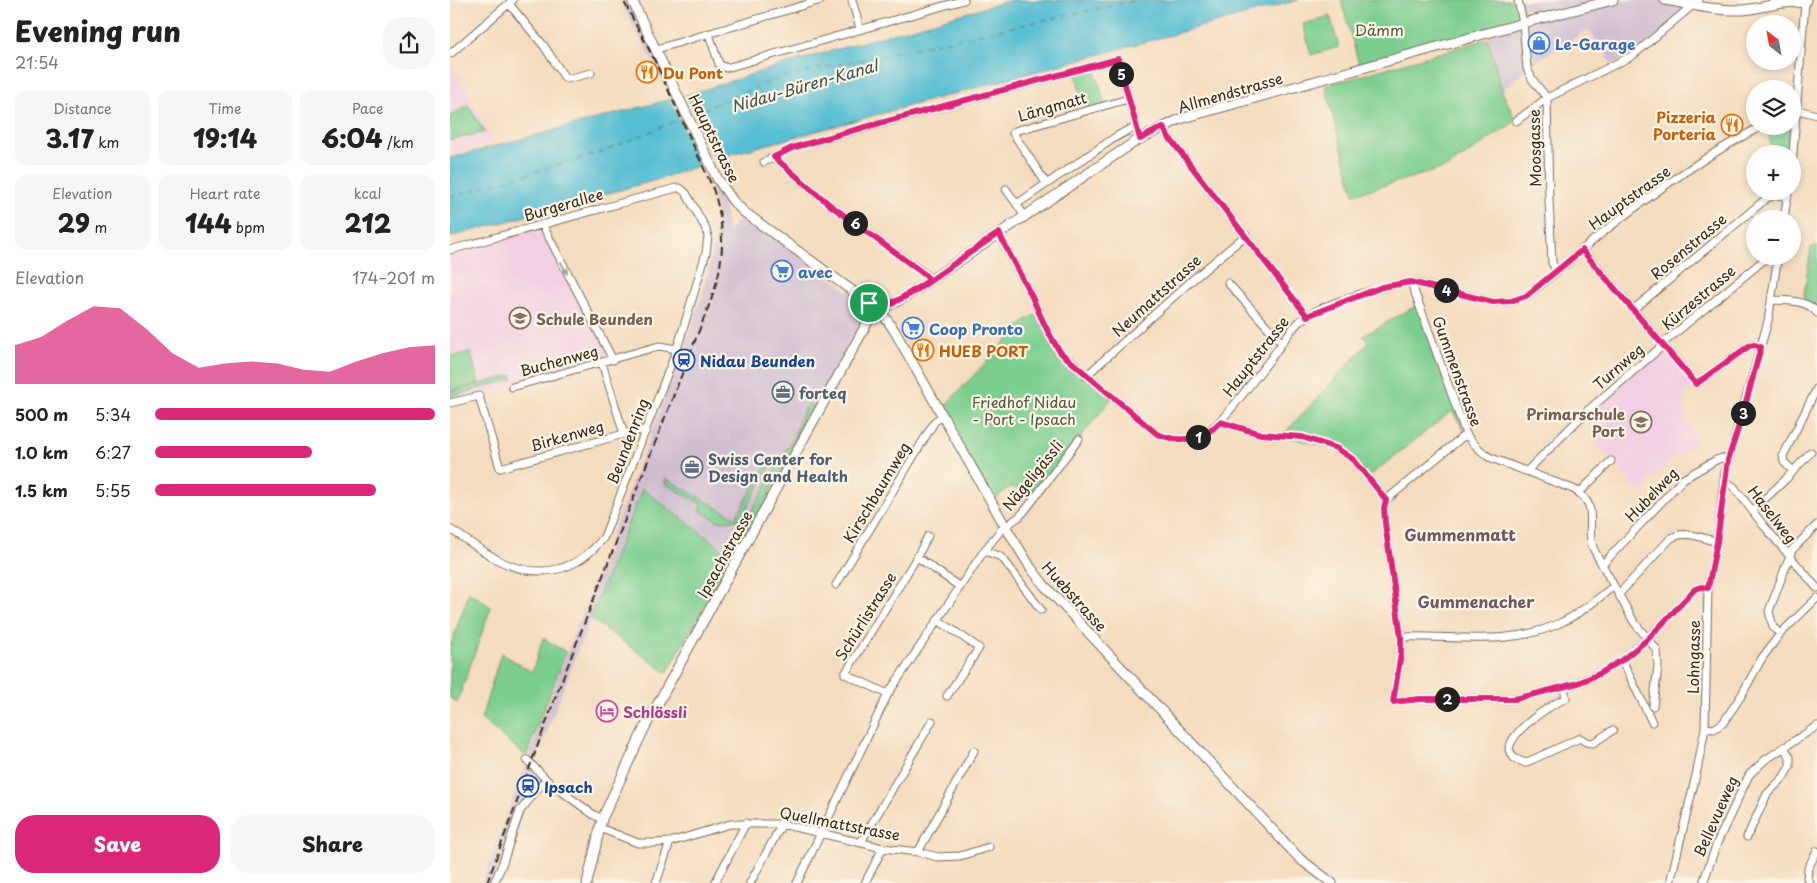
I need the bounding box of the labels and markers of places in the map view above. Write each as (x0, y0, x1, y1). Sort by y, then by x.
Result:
shop icon: Le-Garage (1527, 31, 1551, 55)
place label: Le-Garage (1555, 32, 1635, 55)
restaurant icon: Du Pont (635, 60, 659, 84)
place label: Du Pont (663, 61, 723, 84)
pin: 5 (1108, 62, 1134, 86)
place label: Pizzeria Porteria (1653, 105, 1717, 145)
restaurant icon: Pizzeria Porteria (1720, 113, 1744, 137)
pin: 6 (842, 210, 868, 236)
supermarket icon: avec (770, 259, 794, 283)
place label: avec (798, 260, 833, 283)
pin: 4 (1434, 278, 1458, 302)
pin (848, 282, 890, 324)
school or university icon: Schule Beunden (508, 306, 532, 330)
place label: Schule Beunden (536, 307, 653, 330)
supermarket icon: Coop Pronto (901, 316, 925, 340)
place label: Coop Pronto (929, 317, 1023, 340)
restaurant icon: HUEB PORT (911, 338, 935, 362)
place label: HUEB PORT (939, 339, 1029, 362)
station icon: Nidau Beunden (672, 348, 696, 372)
place label: Nidau Beunden (700, 349, 815, 372)
office icon: forteq (771, 380, 795, 404)
place label: forteq (799, 381, 846, 404)
pin: 3 (1730, 400, 1756, 426)
place label: Primarschule Port (1526, 402, 1625, 442)
school or university icon: Primarschule Port (1629, 410, 1653, 434)
pin: 1 (1186, 424, 1210, 450)
place label: Swiss Center for Design and Health (708, 447, 848, 487)
office icon: Swiss Center for Design and Health (680, 455, 704, 479)
pin: 2 (1434, 686, 1460, 712)
hotel icon: Schlössli (595, 699, 619, 723)
place label: Schlössli (623, 700, 687, 723)
station icon: Ipsach (516, 774, 540, 798)
place label: Ipsach (544, 775, 593, 798)

